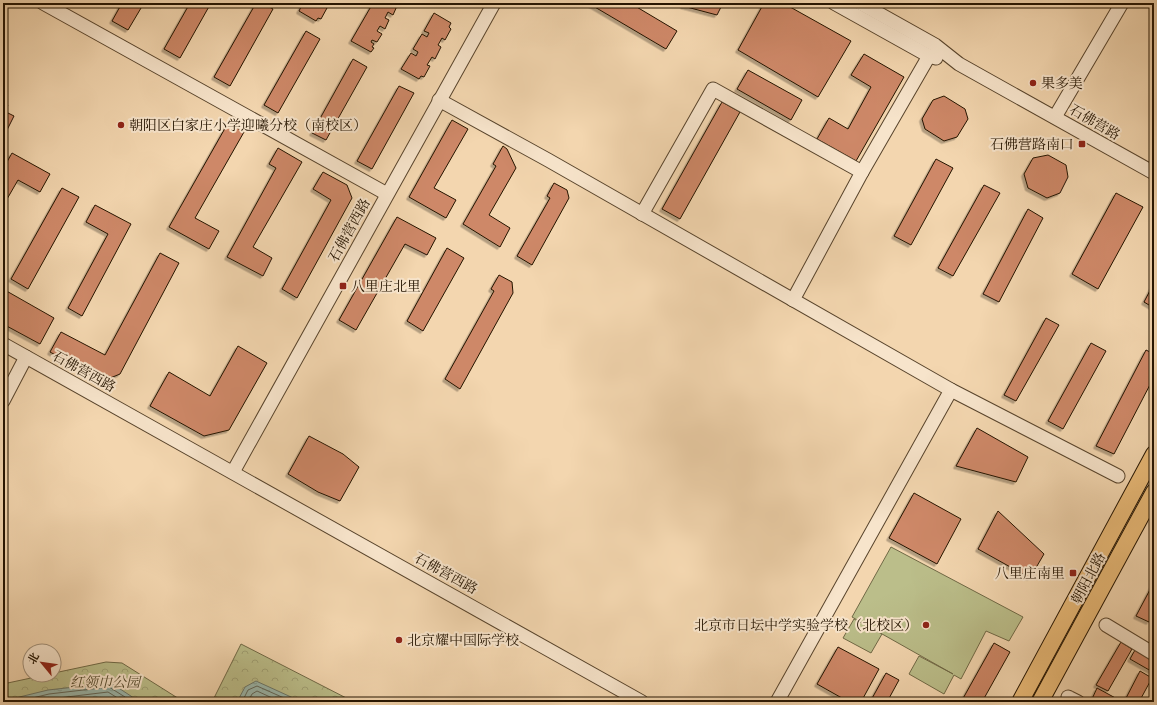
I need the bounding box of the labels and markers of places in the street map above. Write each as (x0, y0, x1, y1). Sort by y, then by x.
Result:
place label: 果多美 (1041, 75, 1083, 95)
marker: 果多美 (1028, 78, 1038, 88)
place label: 朝阳区白家庄小学迎曦分校（南校区） (129, 117, 367, 137)
marker: 朝阳区白家庄小学迎曦分校（南校区） (116, 120, 126, 130)
place label: 石佛营路南口 (990, 136, 1074, 156)
marker: 石佛营路南口 (1077, 139, 1087, 149)
place label: 八里庄北里 (351, 278, 421, 298)
marker: 八里庄北里 (338, 281, 348, 291)
place label: 八里庄南里 (995, 565, 1065, 585)
marker: 八里庄南里 (1068, 568, 1078, 578)
place label: 北京市日坛中学实验学校（北校区） (694, 617, 918, 637)
marker: 北京市日坛中学实验学校（北校区） (921, 620, 931, 630)
place label: 北京耀中国际学校 (407, 632, 519, 652)
marker: 北京耀中国际学校 (394, 635, 404, 645)

